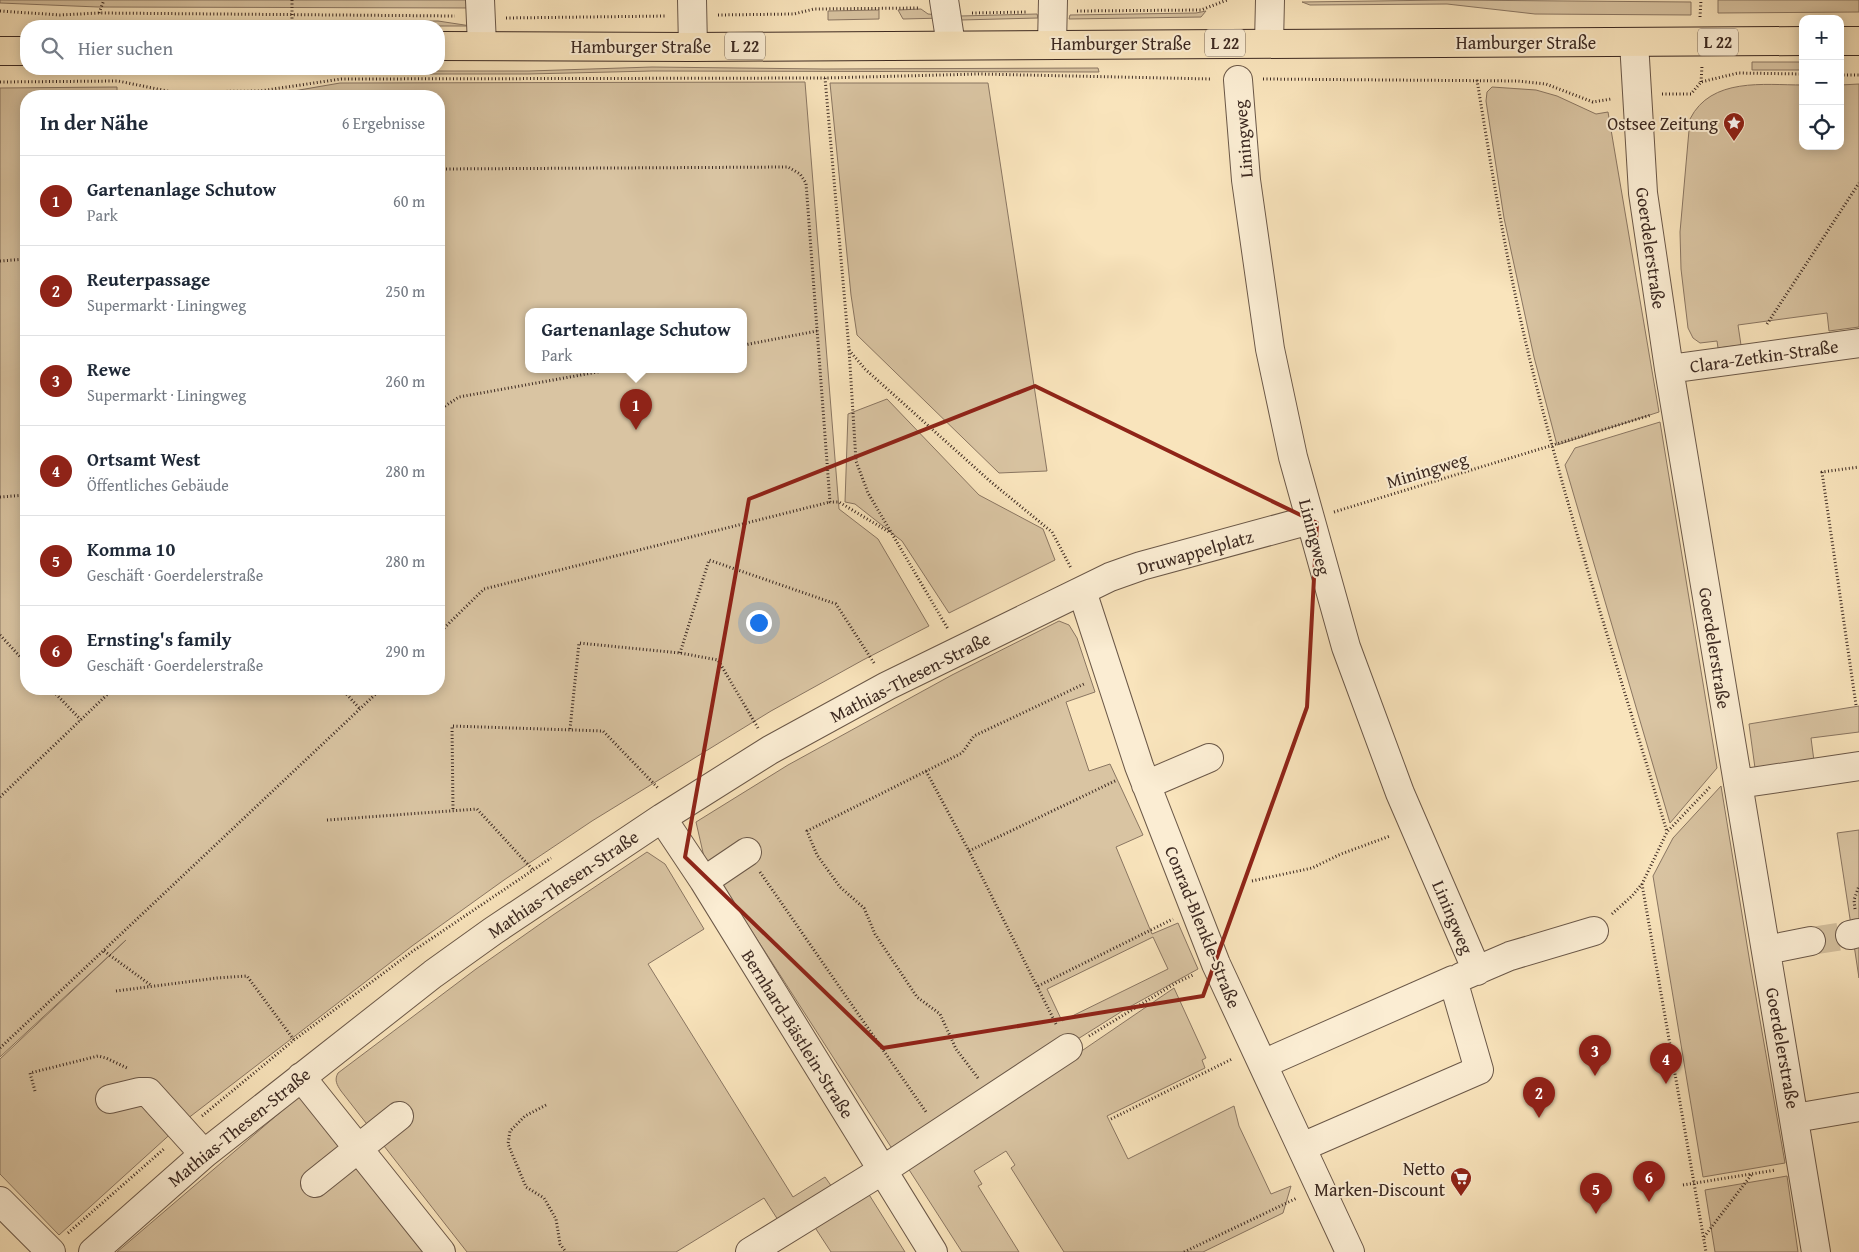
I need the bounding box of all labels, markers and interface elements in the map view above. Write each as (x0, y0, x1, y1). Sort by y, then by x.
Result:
map controls (1799, 15, 1844, 150)
button: + (1799, 15, 1844, 60)
search box (20, 20, 445, 75)
road number: L 22 (1698, 28, 1738, 56)
road number: L 22 (1205, 29, 1245, 56)
street label: Hamburger Straße (1456, 29, 1596, 56)
street label: Hamburger Straße (1051, 30, 1191, 57)
road number: L 22 (725, 32, 765, 59)
street label: Hamburger Straße (571, 33, 711, 60)
icon: search (38, 34, 66, 62)
text: Hier suchen (78, 34, 173, 62)
button: − (1799, 60, 1844, 105)
street label: Liningweg (1226, 99, 1260, 179)
button: locate (1799, 105, 1844, 150)
text: In der Nähe (40, 107, 148, 138)
place label: Ostsee Zeitung (1607, 110, 1718, 137)
text: 6 Ergebnisse (342, 111, 425, 135)
place icon: Ostsee Zeitung (1722, 111, 1746, 142)
text: Gartenanlage Schutow (87, 175, 276, 203)
street label: Goerdelerstraße (1629, 185, 1673, 311)
text: 1 (52, 189, 60, 213)
text: 60 m (393, 189, 425, 213)
text: Park (87, 203, 118, 227)
text: Reuterpassage (87, 265, 210, 293)
text: 2 (52, 279, 60, 303)
text: 250 m (385, 279, 425, 303)
text: Supermarkt · Liningweg (87, 293, 246, 317)
popup (525, 308, 747, 373)
text: Gartenanlage Schutow (541, 315, 731, 343)
street label: Clara-Zetkin-Straße (1688, 332, 1840, 380)
text: Park (541, 343, 572, 367)
text: Rewe (87, 355, 131, 383)
text: 3 (52, 369, 60, 393)
text: 260 m (385, 369, 425, 393)
text: Supermarkt · Liningweg (87, 383, 246, 407)
pin: 1 (620, 389, 652, 430)
text: Ortsamt West (87, 445, 201, 473)
street label: Miningweg (1383, 445, 1471, 495)
text: 4 (52, 459, 60, 483)
text: 280 m (385, 459, 425, 483)
text: Öffentliches Gebäude (87, 473, 229, 497)
street label: Liningweg (1292, 496, 1338, 578)
street label: Druwappelplatz (1134, 523, 1256, 581)
text: Komma 10 (87, 535, 175, 563)
text: 5 (52, 549, 60, 573)
text: 280 m (385, 549, 425, 573)
text: Geschäft · Goerdelerstraße (87, 563, 263, 587)
street label: Goerdelerstraße (1692, 585, 1738, 711)
your location (746, 610, 772, 636)
text: Ernsting's family (87, 625, 231, 653)
street label: Mathias-Thesen-Straße (825, 625, 995, 729)
text: 6 (52, 639, 60, 663)
text: 290 m (385, 639, 425, 663)
text: Geschäft · Goerdelerstraße (87, 653, 263, 677)
street label: Mathias-Thesen-Straße (482, 823, 644, 945)
street label: Conrad-Blenkle-Straße (1158, 842, 1248, 1012)
street label: Liningweg (1425, 876, 1481, 958)
street label: Bernhard-Bästlein-Straße (735, 944, 861, 1124)
street label: Goerdelerstraße (1759, 985, 1807, 1111)
pin: 3 (1579, 1035, 1611, 1076)
pin: 4 (1650, 1043, 1682, 1084)
street label: Mathias-Thesen-Straße (162, 1061, 316, 1193)
pin: 2 (1523, 1077, 1555, 1118)
place label: Netto Marken-Discount (1314, 1155, 1446, 1203)
pin: 6 (1633, 1161, 1665, 1202)
supermarket icon: Netto Marken-Discount (1449, 1166, 1473, 1197)
pin: 5 (1580, 1173, 1612, 1214)

